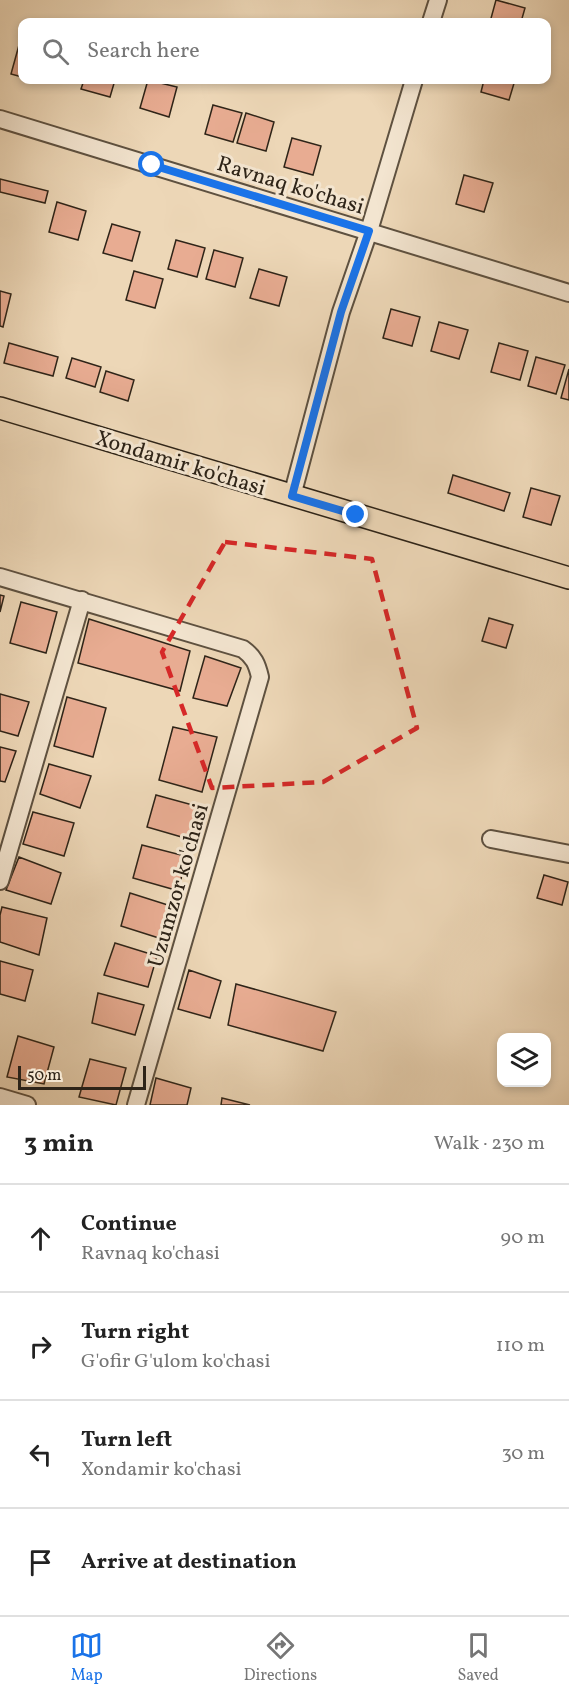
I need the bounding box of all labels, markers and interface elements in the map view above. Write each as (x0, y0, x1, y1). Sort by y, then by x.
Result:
search box (18, 18, 551, 84)
icon: search (39, 35, 72, 68)
text: Search here (87, 36, 200, 67)
street label: Ravnaq ko'chasi (213, 149, 368, 224)
route start (138, 151, 164, 177)
street label: Xondamir ko'chasi (91, 424, 269, 505)
route end (342, 501, 368, 527)
street label: Uzumzor ko'chasi (141, 800, 218, 971)
map controls (497, 1033, 551, 1087)
button: layers (497, 1033, 551, 1087)
scale bar (18, 1063, 146, 1090)
text: 50 m (27, 1065, 61, 1087)
text: 3 min (24, 1126, 94, 1162)
text: Walk · 230 m (434, 1130, 545, 1158)
text: Continue (81, 1209, 177, 1240)
icon: ahead (24, 1222, 57, 1255)
text: 90 m (501, 1224, 545, 1252)
text: Ravnaq ko'chasi (81, 1240, 220, 1268)
text: Turn right (81, 1317, 189, 1348)
icon: right (24, 1330, 57, 1363)
text: 110 m (496, 1332, 545, 1360)
text: G'ofir G'ulom ko'chasi (81, 1348, 270, 1376)
text: Turn left (81, 1425, 172, 1456)
icon: left (24, 1438, 57, 1471)
text: 30 m (501, 1440, 545, 1468)
text: Xondamir ko'chasi (81, 1456, 242, 1484)
icon: arrive (24, 1546, 57, 1579)
text: Arrive at destination (81, 1547, 297, 1578)
tab: Map (70, 1629, 103, 1687)
tab: Directions (244, 1629, 317, 1687)
tab: Saved (458, 1629, 499, 1687)

